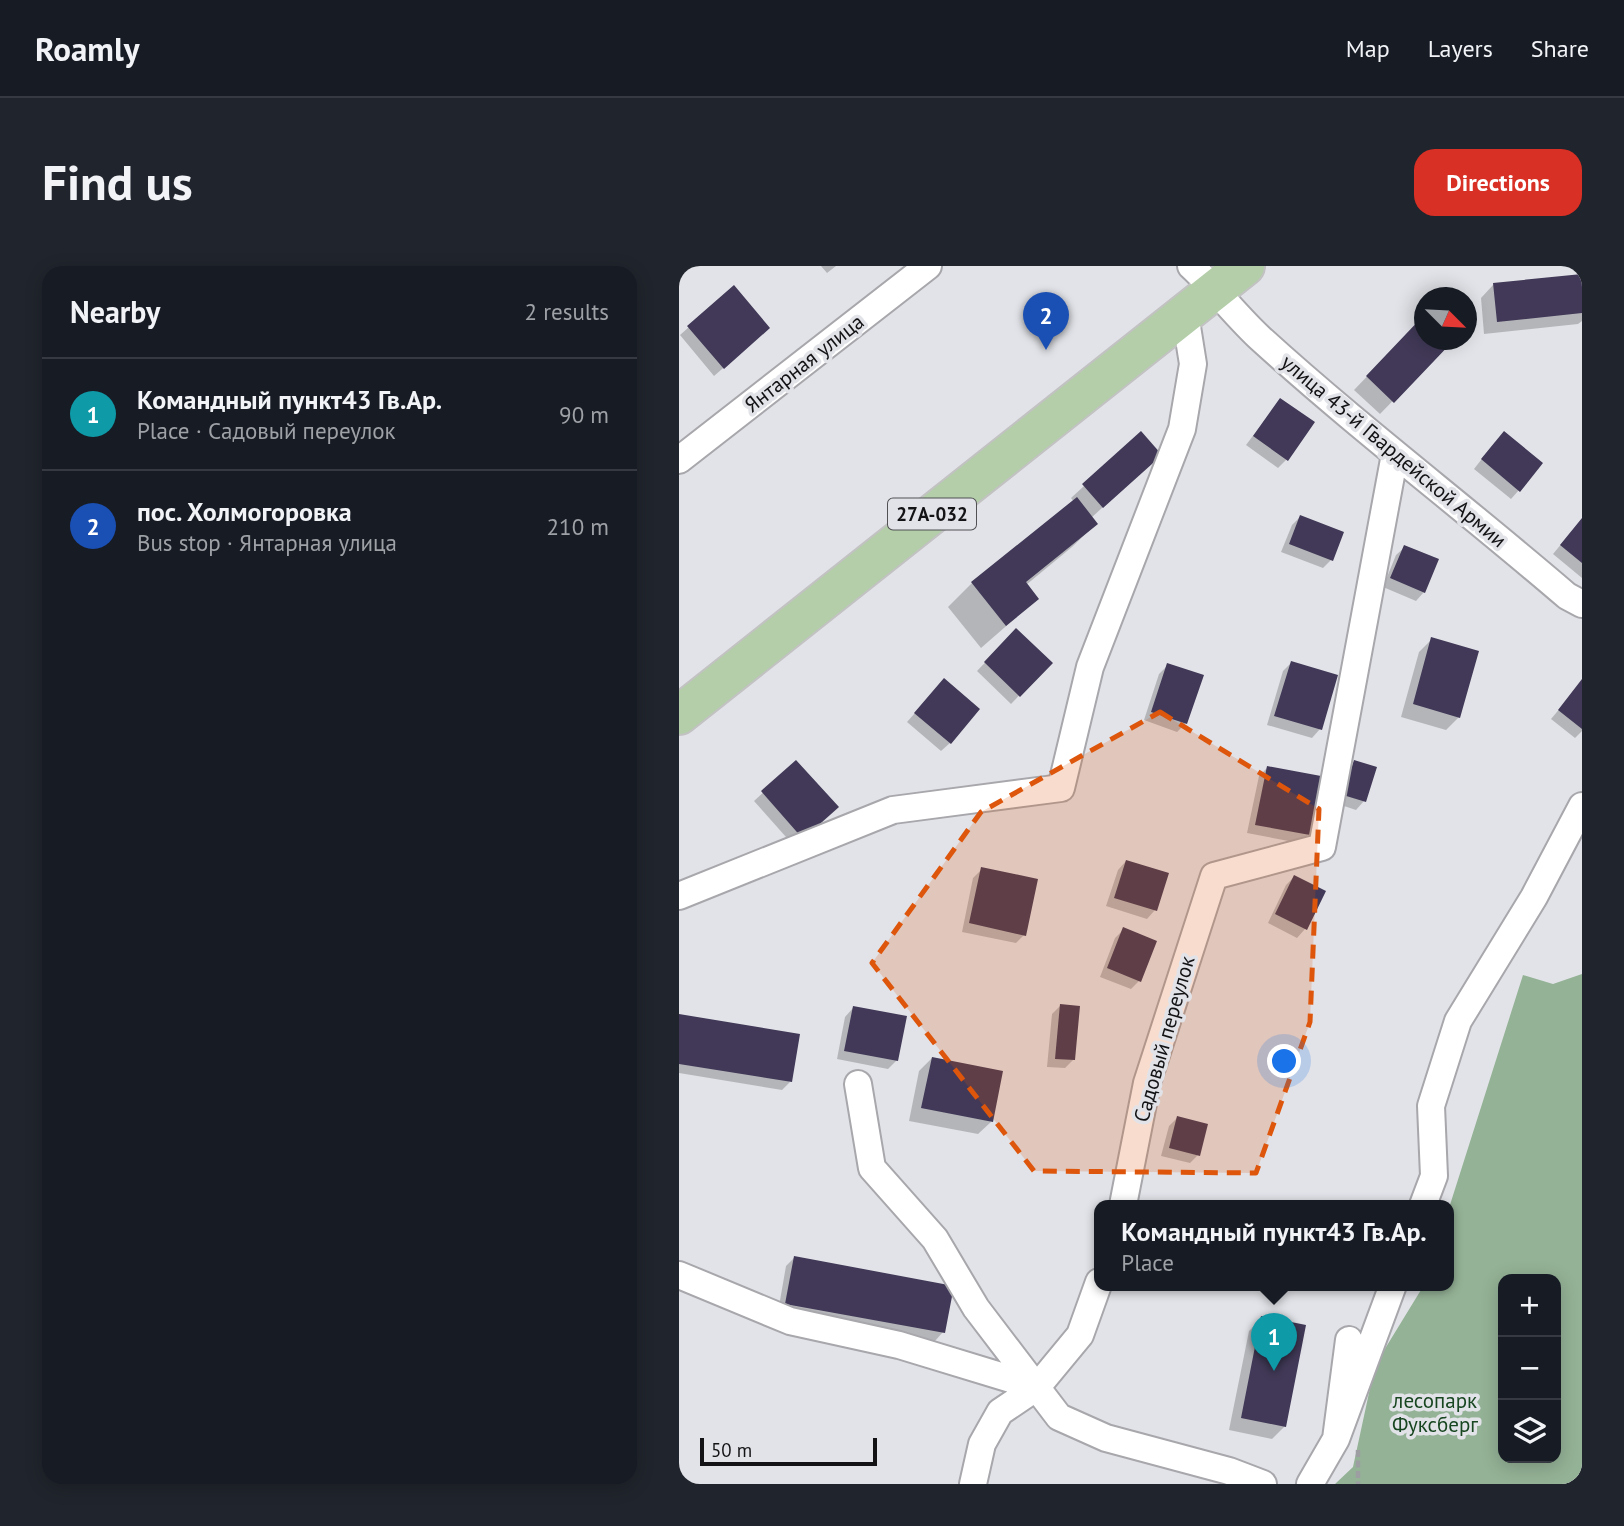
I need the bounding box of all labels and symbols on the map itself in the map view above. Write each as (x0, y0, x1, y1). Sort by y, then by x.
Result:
north arrow (1414, 287, 1477, 350)
pin: 2 (1023, 292, 1069, 350)
street label: Янтарная улица (739, 308, 869, 418)
street label: улица 43-й Гвардейской Армии (1276, 349, 1512, 553)
road number: 27А-032 (888, 498, 976, 530)
street label: Садовый переулок (1127, 953, 1201, 1125)
your location (1267, 1044, 1301, 1078)
pin: 1 (1251, 1313, 1297, 1371)
park label: лесопарк Фуксберг (1392, 1387, 1478, 1438)
scale bar (700, 1435, 877, 1467)

